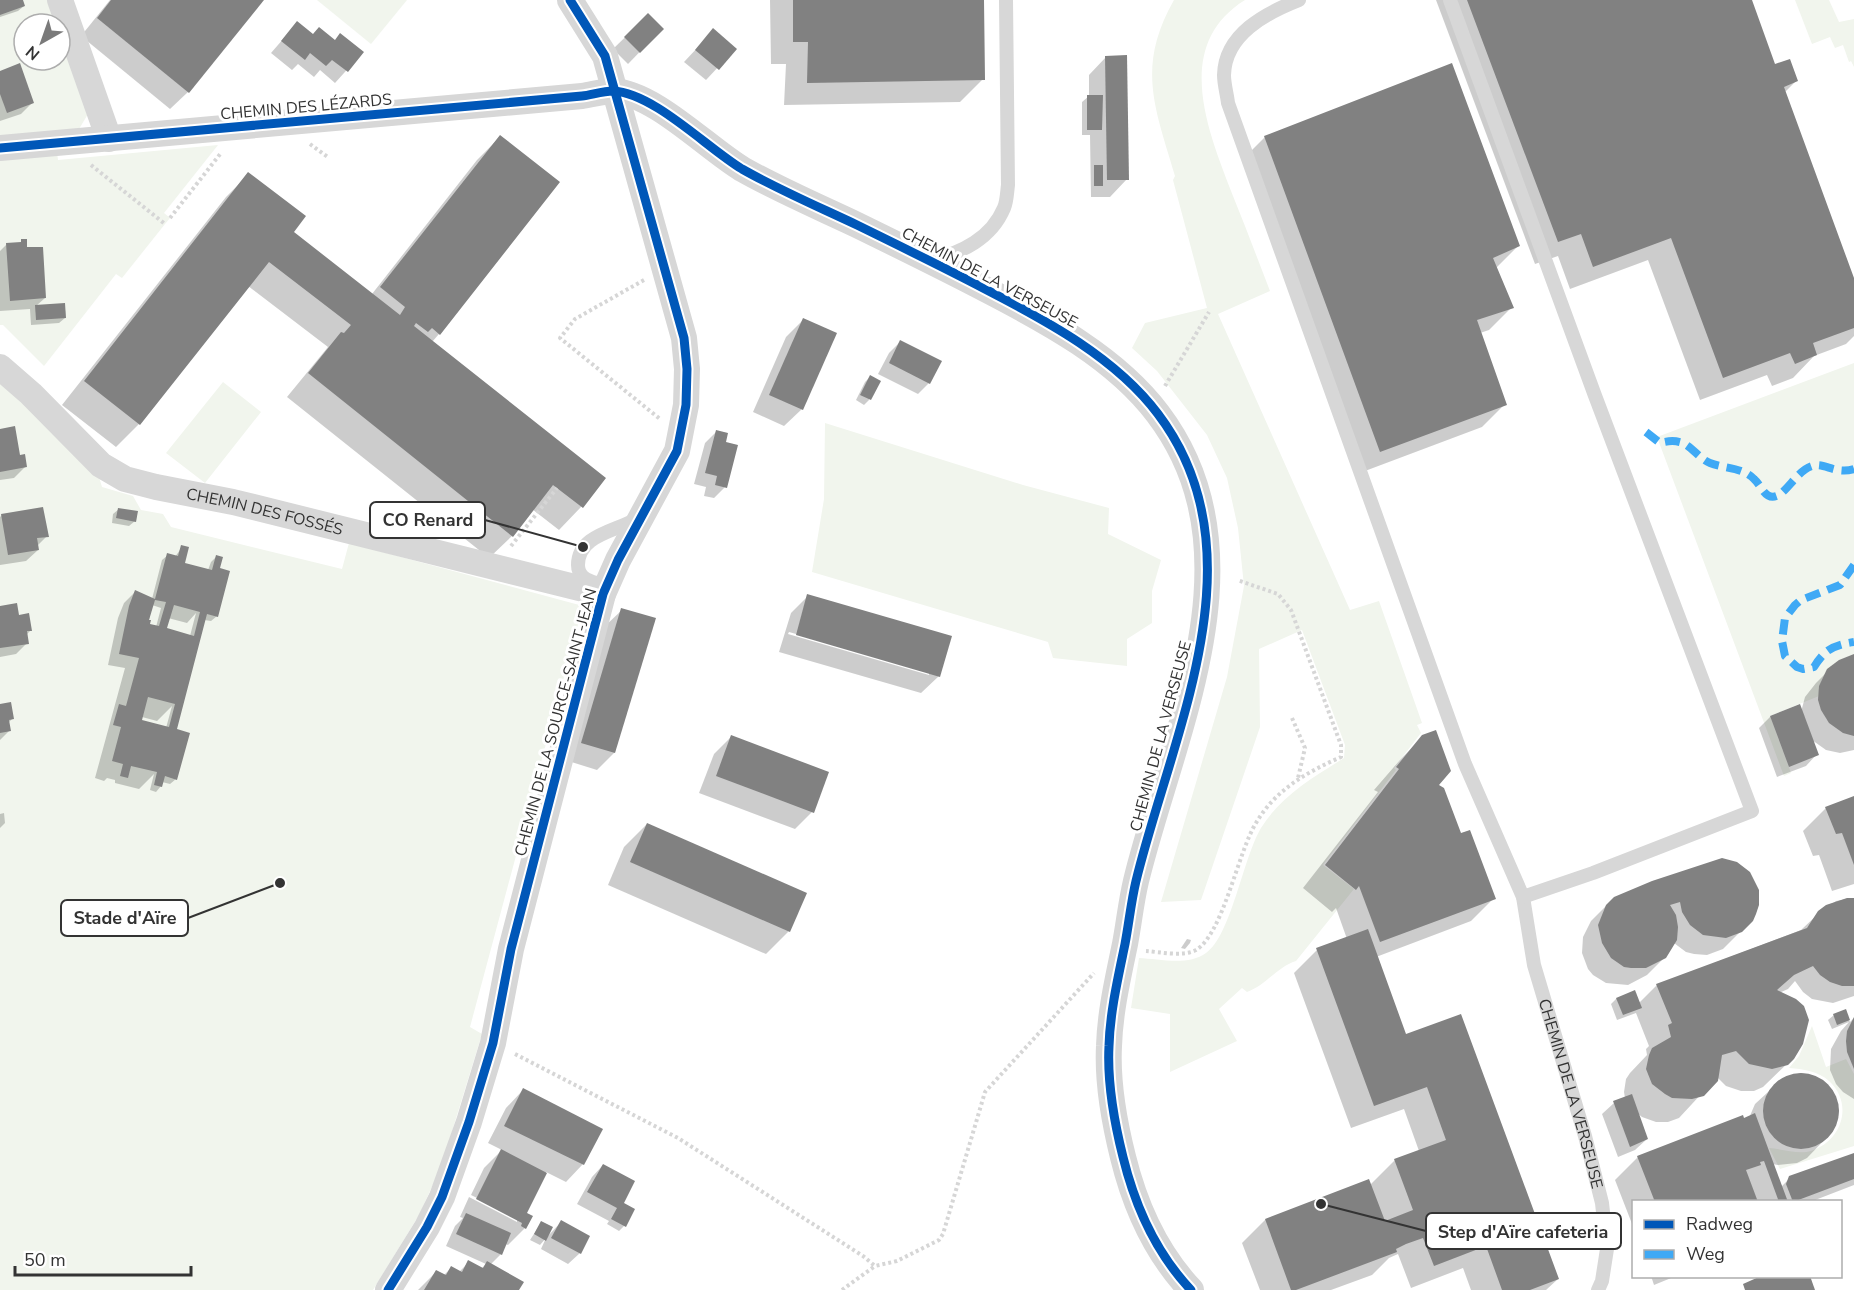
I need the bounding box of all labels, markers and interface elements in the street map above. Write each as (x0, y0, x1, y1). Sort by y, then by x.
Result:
north arrow (12, 12, 72, 72)
text: N (21, 40, 45, 65)
street label: CHEMIN DES LÉZARDS (219, 89, 393, 125)
street label: CHEMIN DE LA VERSEUSE (898, 222, 1081, 334)
street label: CHEMIN DES FOSSÉS (184, 483, 345, 541)
callout: CO Renard (370, 502, 485, 538)
text: CO Renard (383, 508, 473, 532)
street label: CHEMIN DE LA SOURCE-SAINT-JEAN (510, 586, 602, 859)
street label: CHEMIN DE LA VERSEUSE (1125, 639, 1197, 834)
callout: Stade d'Aïre (61, 900, 188, 936)
text: Stade d'Aïre (73, 906, 177, 930)
street label: CHEMIN DE LA VERSEUSE (1533, 996, 1608, 1191)
legend (1632, 1200, 1842, 1278)
text: Radweg (1686, 1212, 1753, 1236)
callout: Step d'Aïre cafeteria (1426, 1213, 1621, 1249)
text: Step d'Aïre cafeteria (1438, 1220, 1608, 1244)
scale bar (15, 1239, 190, 1277)
text: Weg (1686, 1242, 1725, 1266)
text: 50 m (24, 1248, 66, 1272)

